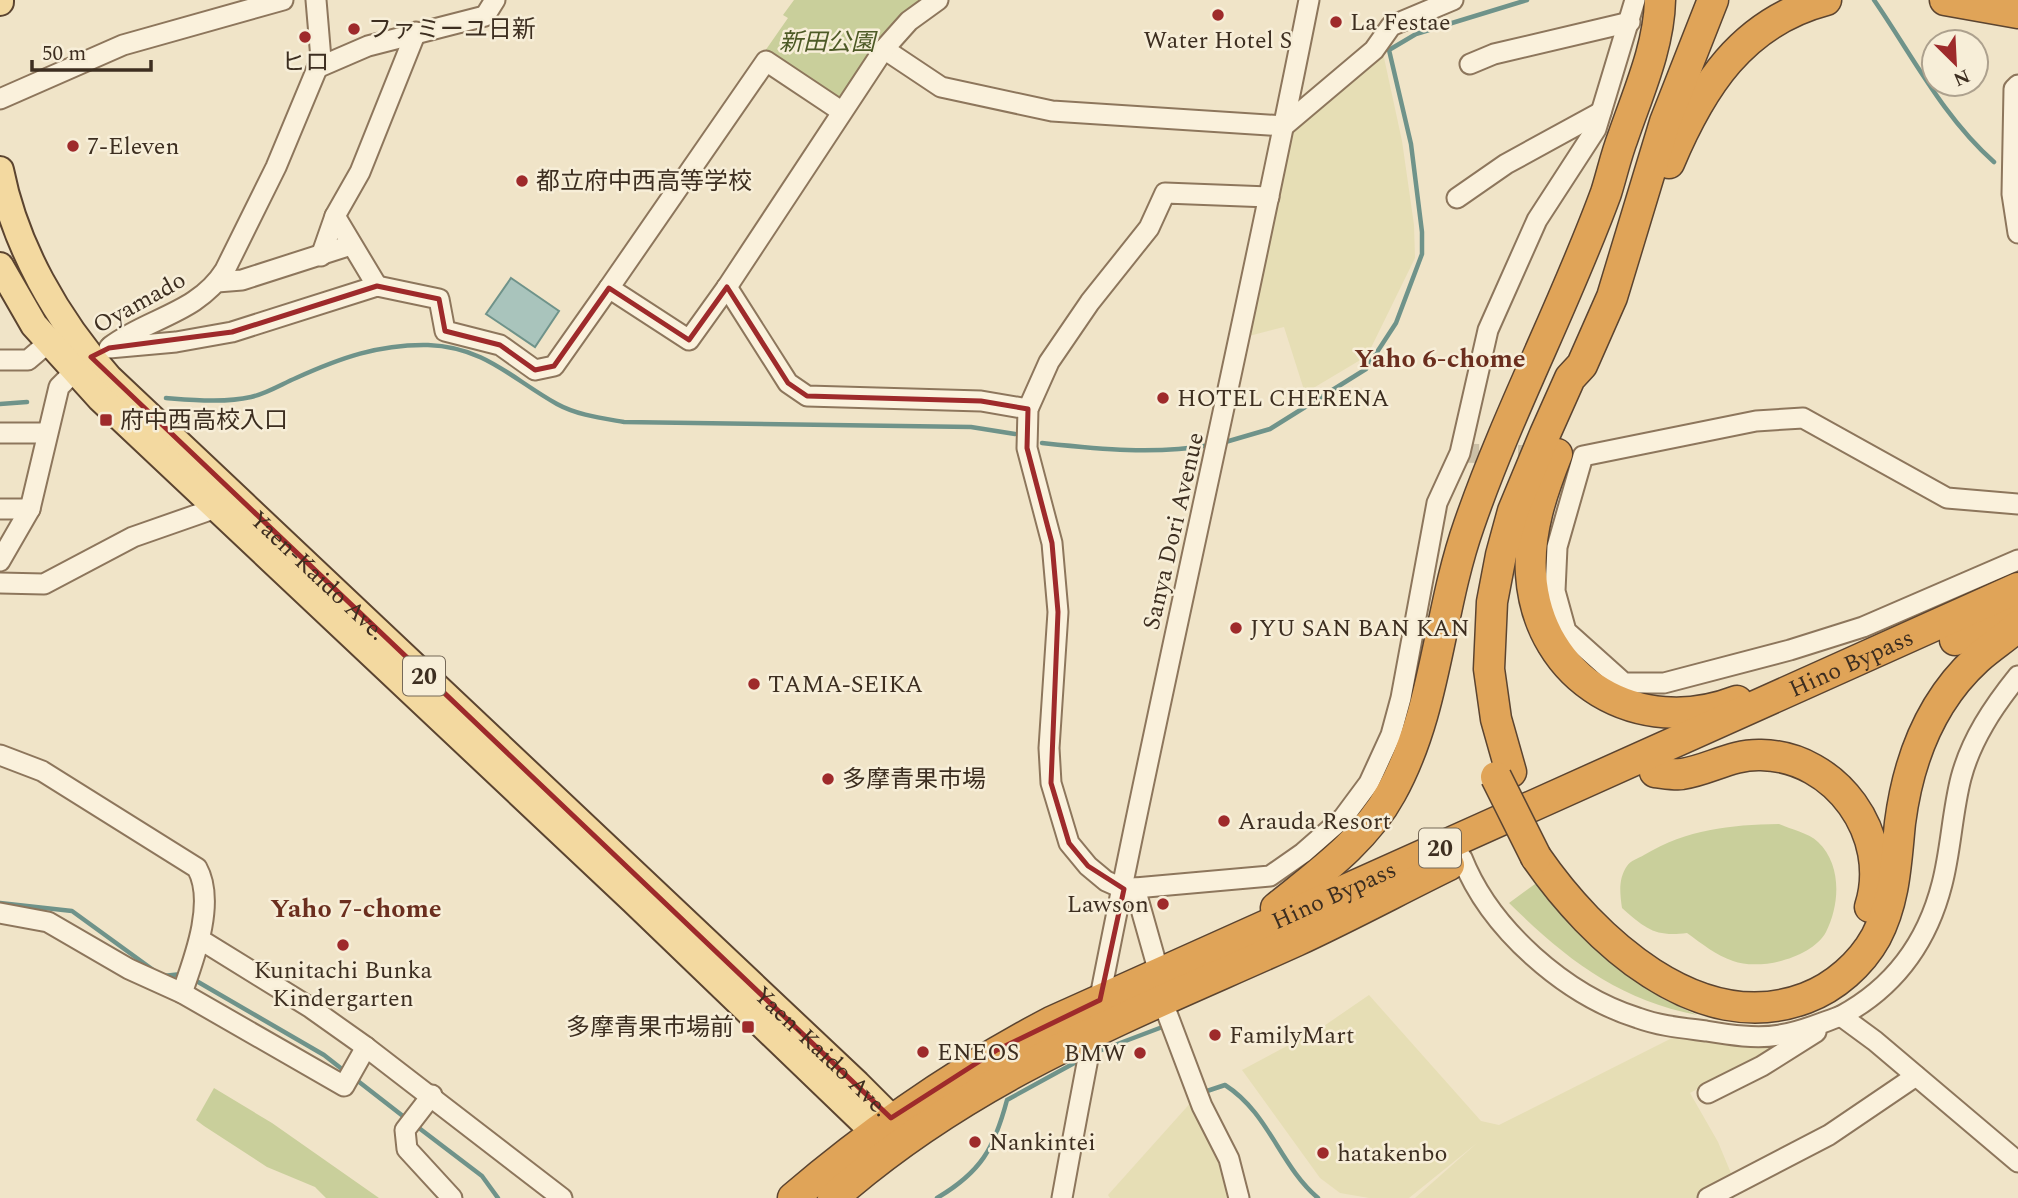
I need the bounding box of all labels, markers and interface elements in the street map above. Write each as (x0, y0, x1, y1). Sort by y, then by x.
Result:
place label: La Festae (1350, 5, 1451, 41)
marker: Water Hotel S (1210, 7, 1226, 23)
place label: ファミーユ日新 (368, 12, 536, 48)
marker: La Festae (1328, 14, 1344, 30)
marker: ファミーユ日新 (346, 21, 362, 37)
place label: Water Hotel S (1144, 23, 1292, 59)
park label: 新田公園 (779, 25, 878, 61)
scale bar (32, 28, 150, 72)
north arrow (1920, 28, 1990, 98)
marker: ヒロ (297, 29, 313, 45)
text: 50 m (42, 38, 86, 70)
place label: ヒロ (281, 45, 329, 81)
text: N (1948, 61, 1974, 94)
place label: 7-Eleven (87, 129, 179, 165)
marker: 7-Eleven (65, 138, 81, 154)
place label: 都立府中西高等学校 (536, 164, 752, 200)
marker: 都立府中西高等学校 (514, 173, 530, 189)
street label: Oyamado (86, 262, 193, 343)
district label: Yaho 6-chome (1354, 339, 1526, 379)
place label: HOTEL CHERENA (1177, 381, 1389, 417)
marker: HOTEL CHERENA (1155, 390, 1171, 406)
place label: 府中西高校入口 (120, 403, 288, 439)
marker: 府中西高校入口 (98, 412, 114, 428)
street label: Sanya Dori Avenue (1134, 429, 1214, 634)
street label: Yaen-Kaido Ave. (241, 502, 394, 650)
place label: JYU SAN BAN KAN (1250, 611, 1470, 647)
marker: JYU SAN BAN KAN (1228, 620, 1244, 636)
street label: Hino Bypass (1783, 620, 1920, 708)
road number: 20 (403, 656, 445, 696)
place label: TAMA-SEIKA (768, 667, 923, 703)
marker: TAMA-SEIKA (746, 676, 762, 692)
place label: 多摩青果市場 (842, 762, 986, 798)
marker: 多摩青果市場 (820, 771, 836, 787)
place label: Arauda Resort (1238, 804, 1391, 840)
marker: Arauda Resort (1216, 813, 1232, 829)
road number: 20 (1419, 828, 1461, 868)
street label: Hino Bypass (1266, 852, 1402, 940)
place label: Lawson (1067, 887, 1149, 923)
district label: Yaho 7-chome (270, 889, 442, 929)
marker: Lawson (1155, 896, 1171, 912)
marker: Kunitachi Bunka Kindergarten (335, 937, 351, 953)
place label: Kunitachi Bunka Kindergarten (254, 953, 432, 1017)
street label: Yaen-Kaido Ave. (745, 978, 897, 1126)
place label: 多摩青果市場前 (566, 1010, 734, 1046)
place label: FamilyMart (1229, 1018, 1354, 1054)
marker: 多摩青果市場前 (740, 1019, 756, 1035)
marker: FamilyMart (1207, 1027, 1223, 1043)
place label: ENEOS (937, 1035, 1019, 1071)
place label: BMW (1064, 1036, 1126, 1072)
marker: ENEOS (915, 1044, 931, 1060)
marker: BMW (1132, 1045, 1148, 1061)
place label: Nankintei (989, 1125, 1096, 1161)
marker: Nankintei (967, 1134, 983, 1150)
place label: hatakenbo (1337, 1136, 1447, 1172)
marker: hatakenbo (1315, 1145, 1331, 1161)

